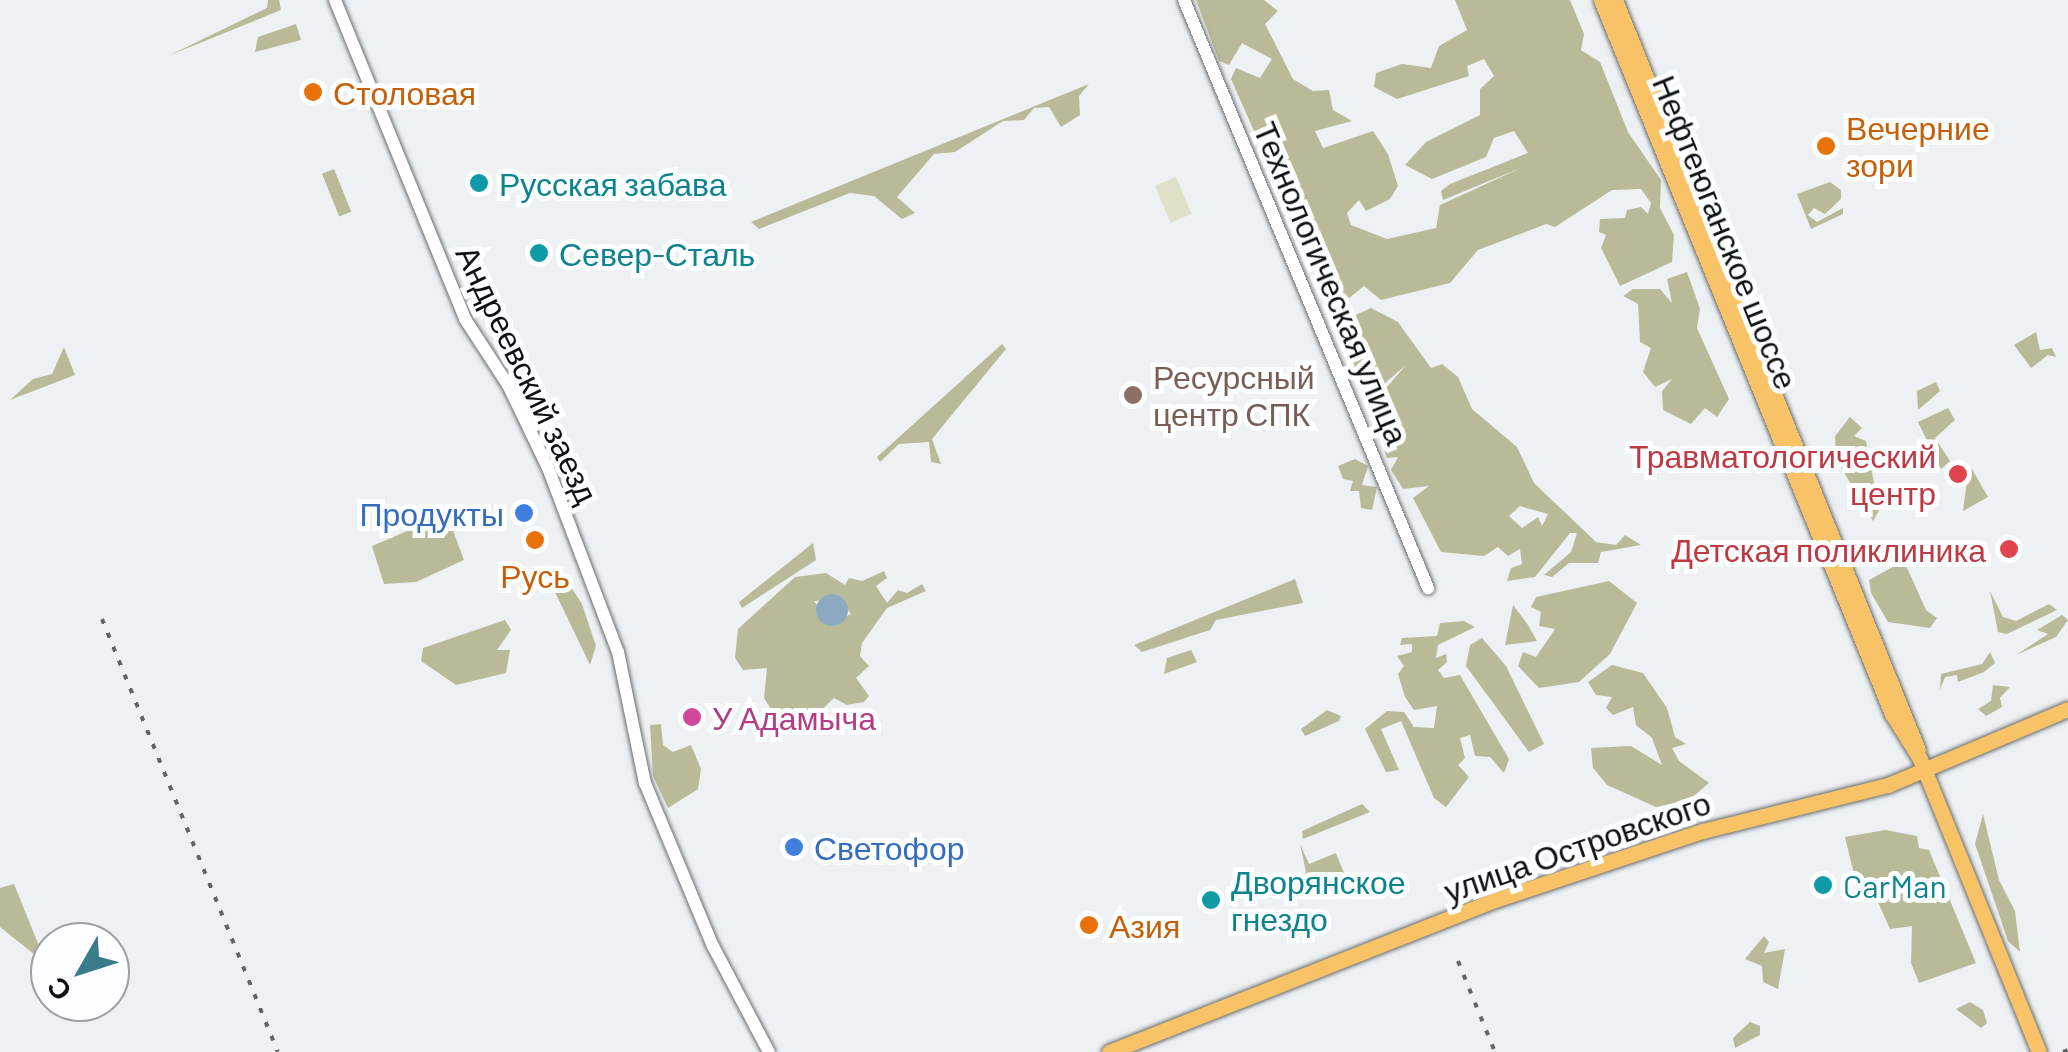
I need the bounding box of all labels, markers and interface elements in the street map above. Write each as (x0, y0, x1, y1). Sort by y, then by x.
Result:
street label: Нефтеюганское шоссе (1646, 70, 1806, 394)
place label: Столовая (333, 73, 476, 111)
marker: Столовая (302, 81, 324, 103)
place label: Вечерние зори (1846, 109, 1990, 184)
street label: Технологическая улица (1247, 116, 1417, 450)
marker: Вечерние зори (1815, 135, 1837, 157)
place label: Русская забава (499, 164, 727, 202)
marker: Русская забава (468, 172, 490, 194)
place label: Север-Сталь (559, 234, 755, 272)
street label: Андреевский заезд (449, 239, 607, 509)
marker: Север-Сталь (528, 242, 550, 264)
place label: Ресурсный центр СПК (1153, 358, 1315, 433)
marker: Ресурсный центр СПК (1122, 384, 1144, 406)
place label: Травматологический центр (1629, 437, 1936, 512)
marker: Травматологический центр (1945, 461, 1971, 487)
place label: Продукты (359, 494, 504, 532)
marker: Продукты (513, 502, 535, 524)
marker: Русь (524, 529, 546, 551)
place label: Детская поликлиника (1671, 530, 1986, 568)
marker: Детская поликлиника (1996, 536, 2022, 562)
place label: Русь (500, 556, 570, 594)
place label: У Адамыча (712, 698, 876, 736)
marker: У Адамыча (681, 706, 703, 728)
street label: улица Островского (1439, 782, 1715, 910)
place label: Светофор (814, 828, 964, 866)
marker: Светофор (783, 836, 805, 858)
place label: Дворянское гнездо (1231, 863, 1405, 938)
place label: CarMan (1843, 866, 1947, 904)
marker: CarMan (1812, 874, 1834, 896)
marker: Дворянское гнездо (1200, 889, 1222, 911)
place label: Азия (1109, 906, 1180, 944)
marker: Азия (1078, 914, 1100, 936)
north arrow (30, 922, 130, 1022)
text: С (39, 971, 78, 1008)

